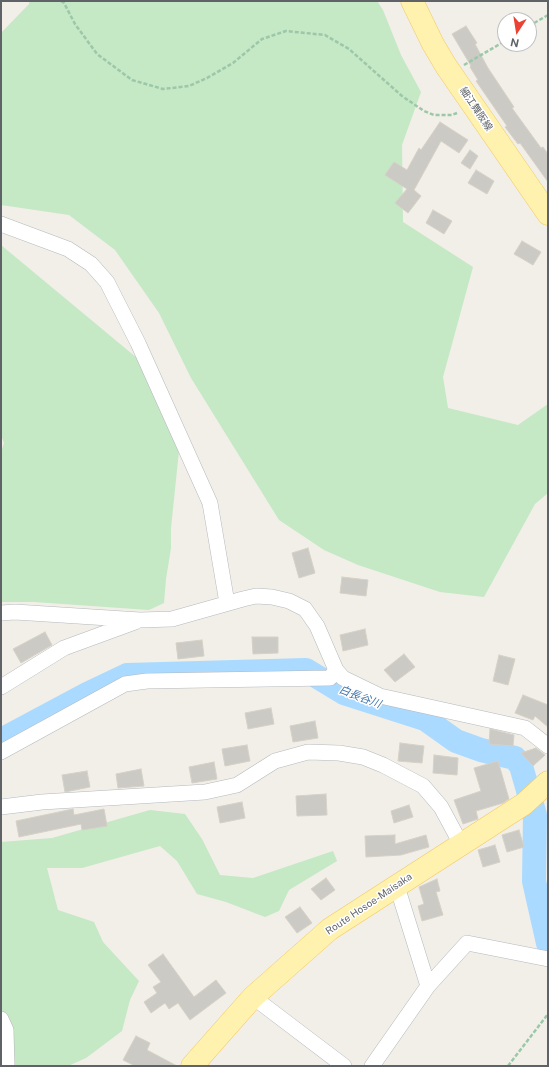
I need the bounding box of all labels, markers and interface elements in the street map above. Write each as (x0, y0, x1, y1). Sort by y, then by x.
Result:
north arrow (497, 12, 537, 52)
text: N (509, 36, 520, 50)
street label: 細江舞阪線 (457, 85, 495, 133)
water label: 白長谷川 (337, 683, 383, 711)
street label: Route Hosoe-Maisaka (323, 871, 415, 937)

